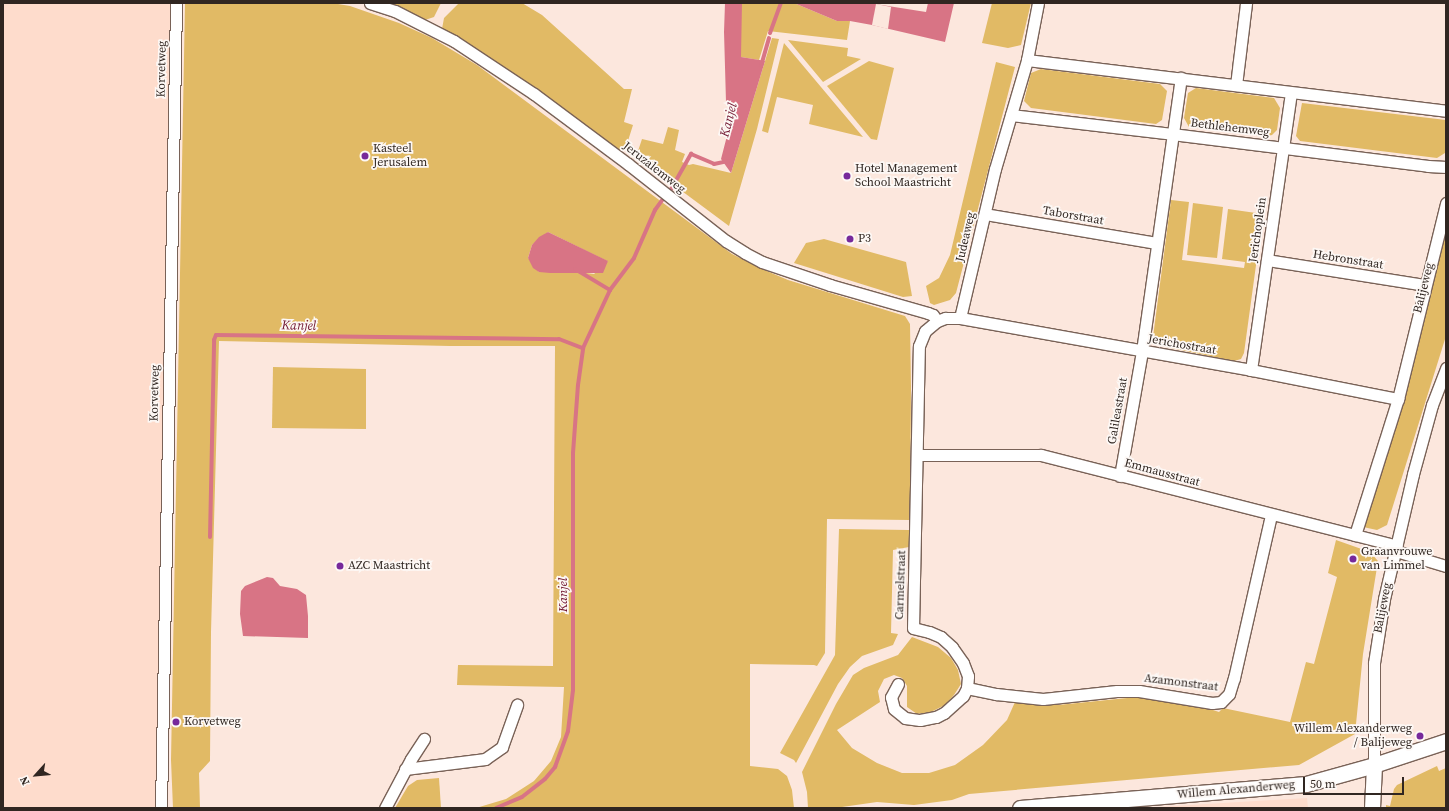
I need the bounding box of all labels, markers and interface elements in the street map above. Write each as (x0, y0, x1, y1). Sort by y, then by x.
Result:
street label: Korvetweg (154, 40, 170, 98)
water label: Kanjel (717, 101, 741, 139)
street label: Bethlehemweg (1190, 116, 1270, 140)
street label: Jeruzalemweg (620, 139, 688, 197)
place label: Kasteel Jerusalem (373, 142, 427, 170)
marker: Kasteel Jerusalem (360, 151, 370, 161)
place label: Hotel Management School Maastricht (855, 162, 957, 190)
marker: Hotel Management School Maastricht (842, 171, 852, 181)
street label: Jerichoplein (1246, 196, 1270, 264)
street label: Taborstraat (1041, 204, 1105, 228)
street label: Judeaweg (953, 211, 979, 263)
place label: P3 (858, 232, 871, 246)
marker: P3 (845, 234, 855, 244)
street label: Hebronstraat (1312, 247, 1384, 273)
street label: Balijeweg (1411, 261, 1437, 315)
water label: Kanjel (282, 318, 316, 334)
street label: Jerichostraat (1147, 332, 1217, 358)
street label: Korvetweg (147, 364, 163, 422)
street label: Galileastraat (1105, 377, 1131, 445)
street label: Emmausstraat (1123, 456, 1201, 490)
place label: Graanvrouwe van Limmel (1361, 545, 1432, 573)
street label: Carmelstraat (893, 550, 909, 620)
marker: Graanvrouwe van Limmel (1348, 554, 1358, 564)
place label: AZC Maastricht (348, 559, 430, 573)
marker: AZC Maastricht (335, 561, 345, 571)
water label: Kanjel (555, 578, 571, 612)
street label: Balijeweg (1371, 581, 1395, 635)
street label: Azamonstraat (1143, 671, 1219, 695)
place label: Korvetweg (184, 715, 241, 729)
marker: Korvetweg (171, 717, 181, 727)
place label: Willem Alexanderweg / Balijeweg (1294, 722, 1412, 750)
marker: Willem Alexanderweg / Balijeweg (1415, 731, 1425, 741)
north arrow (16, 755, 56, 795)
scale bar (1305, 769, 1406, 795)
text: N (16, 774, 33, 788)
text: 50 m (1310, 776, 1336, 792)
street label: Willem Alexanderweg (1176, 778, 1296, 802)

